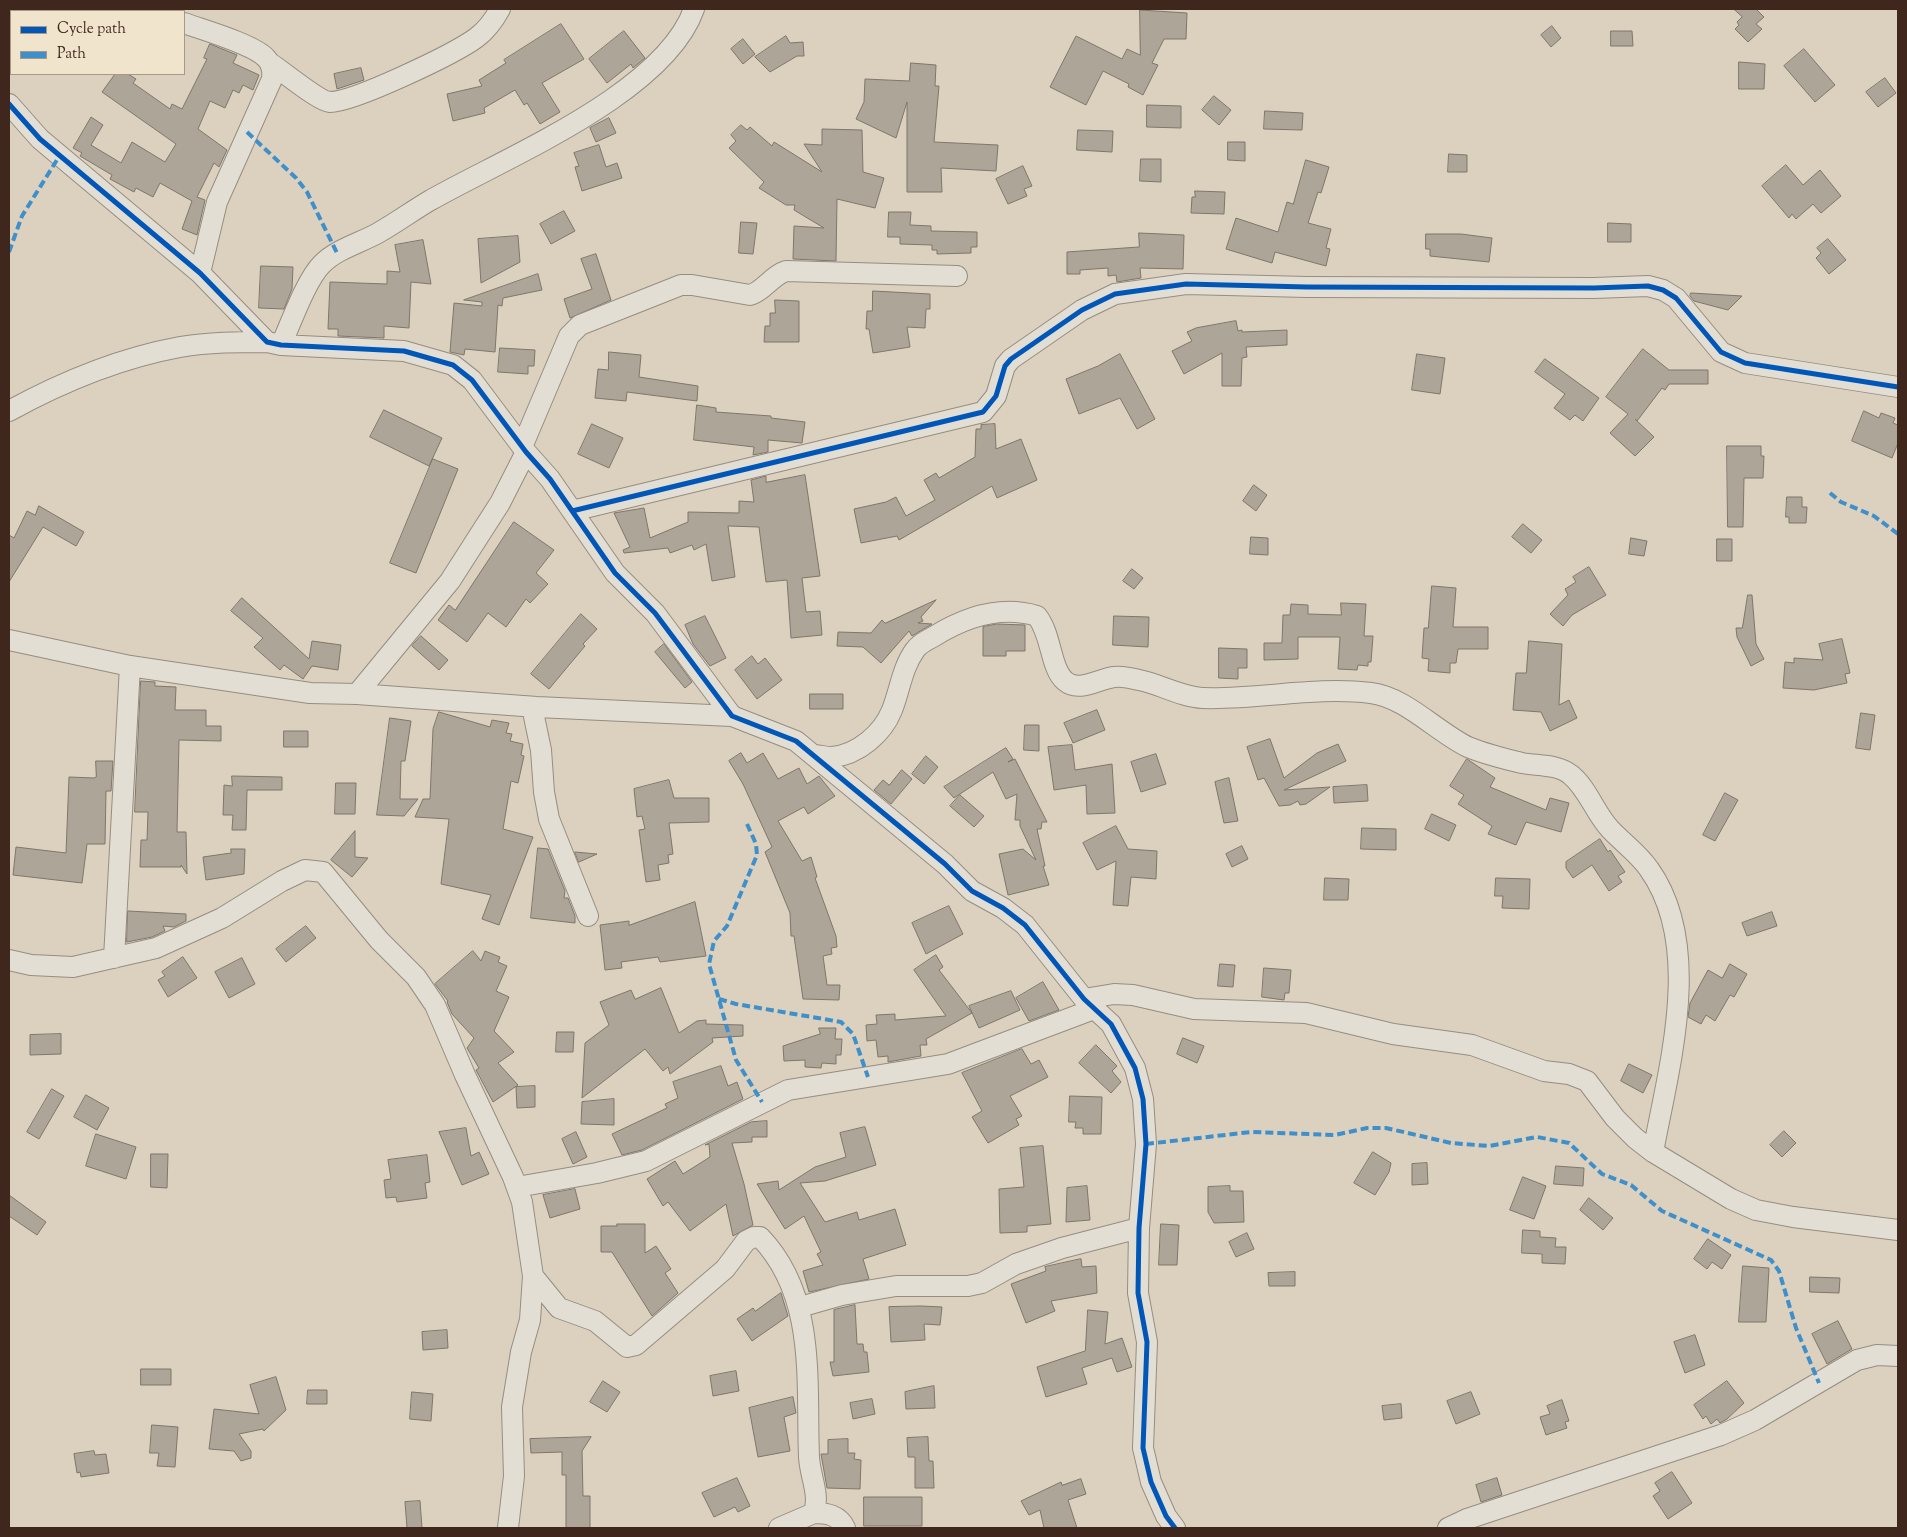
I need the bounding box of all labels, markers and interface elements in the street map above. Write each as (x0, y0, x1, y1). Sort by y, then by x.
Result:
legend (10, 10, 185, 75)
text: Cycle path (57, 19, 126, 40)
text: Path (57, 44, 86, 65)

